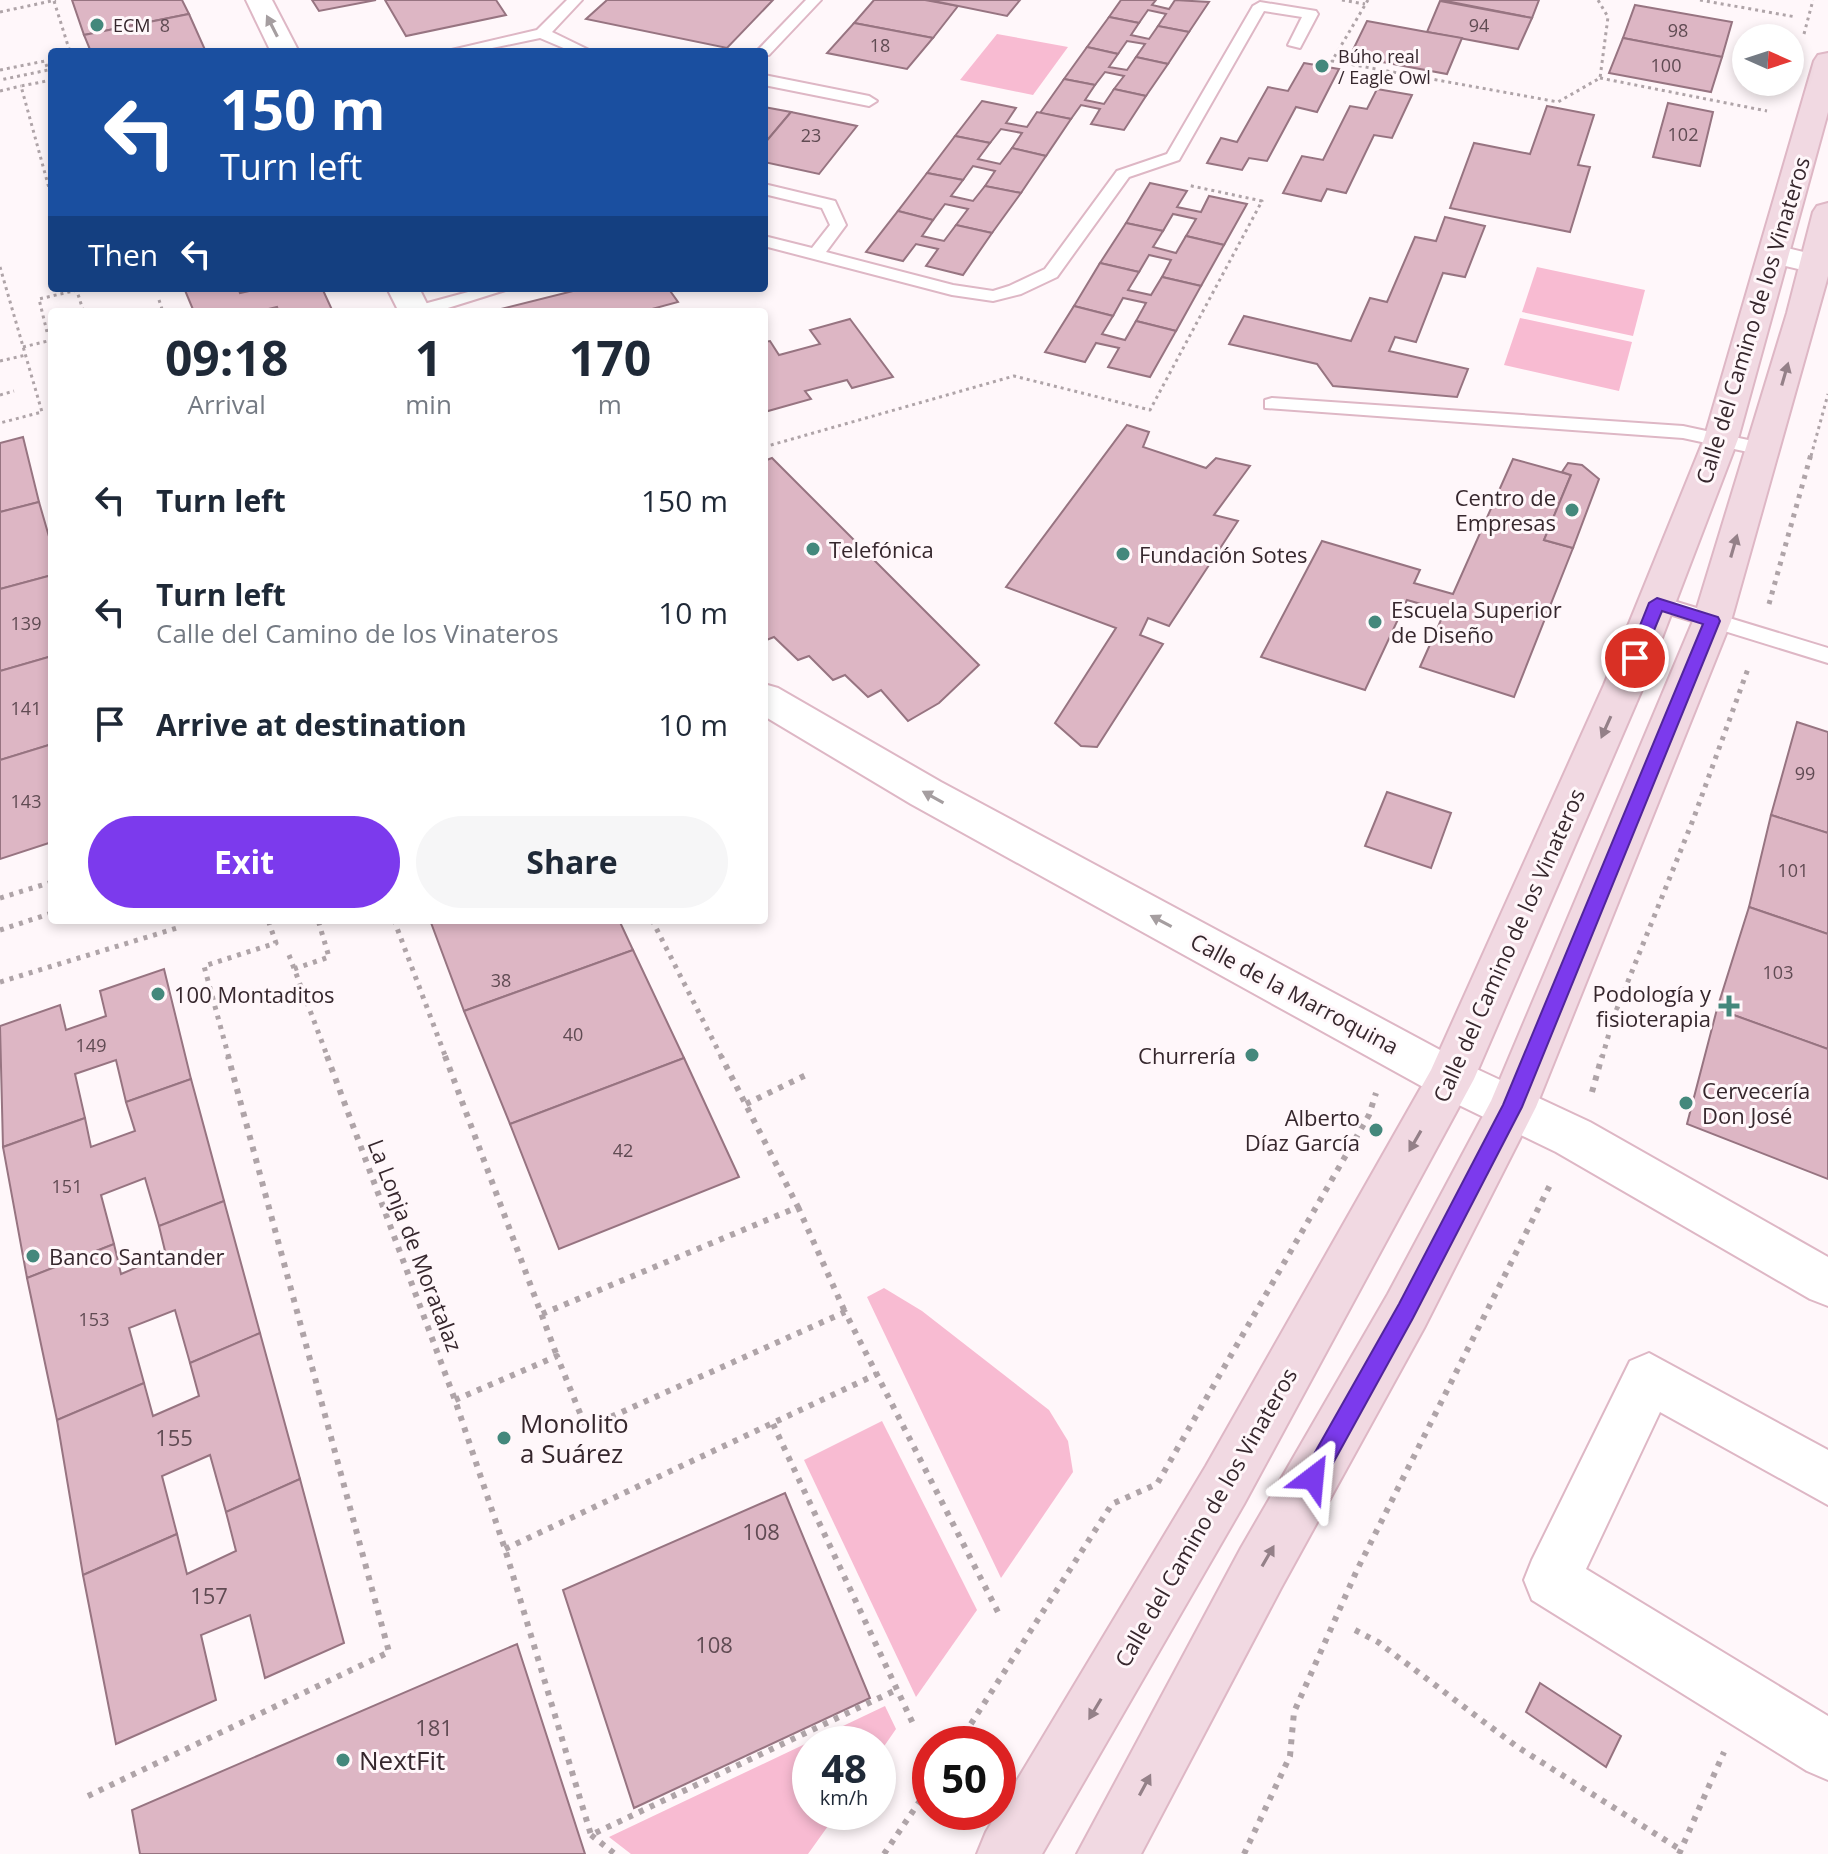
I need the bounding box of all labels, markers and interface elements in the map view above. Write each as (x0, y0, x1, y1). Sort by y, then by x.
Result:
place label: ECM (113, 13, 151, 37)
house number: 8 (160, 13, 170, 37)
house number: 94 (1469, 13, 1489, 37)
one-way arrow (265, 14, 279, 37)
marker: ECM (88, 16, 106, 34)
house number: 98 (1668, 18, 1688, 42)
north arrow (1732, 24, 1804, 96)
map controls (1732, 24, 1804, 96)
house number: 18 (870, 33, 890, 57)
place label: Búho real / Eagle Owl (1338, 44, 1431, 89)
house number: 100 (1651, 53, 1681, 77)
marker: Búho real / Eagle Owl (1313, 57, 1331, 75)
text: 150 m (220, 70, 386, 146)
icon: left (88, 80, 192, 184)
house number: 102 (1668, 122, 1698, 146)
house number: 23 (801, 123, 821, 147)
text: Turn left (220, 142, 362, 191)
street label: Calle del Camino de los Vinateros (1688, 153, 1816, 487)
icon: left (174, 232, 218, 276)
text: Then (88, 234, 158, 275)
text: 09:18 (165, 325, 288, 390)
text: 1 (415, 325, 442, 390)
text: 170 (569, 325, 651, 390)
one-way arrow (1779, 362, 1792, 386)
text: Arrival (187, 386, 266, 422)
text: min (405, 386, 452, 422)
text: m (598, 386, 622, 422)
icon: left (88, 478, 132, 522)
text: Turn left (156, 480, 286, 521)
text: 150 m (641, 480, 728, 521)
place label: Centro de Empresas (1455, 482, 1556, 537)
marker: Centro de Empresas (1563, 501, 1581, 519)
place label: Telefónica (829, 534, 934, 564)
one-way arrow (1728, 534, 1741, 558)
place label: Fundación Sotes (1139, 539, 1308, 569)
marker: Telefónica (804, 540, 822, 558)
marker: Fundación Sotes (1114, 545, 1132, 563)
text: Turn left (156, 574, 286, 615)
icon: left (88, 590, 132, 634)
text: 10 m (658, 592, 728, 633)
place label: Escuela Superior de Diseño (1391, 594, 1562, 649)
house number: 139 (11, 611, 41, 635)
marker: Escuela Superior de Diseño (1366, 613, 1384, 631)
text: Calle del Camino de los Vinateros (156, 615, 559, 651)
pin (1601, 624, 1669, 692)
icon: arrive (1613, 636, 1657, 680)
house number: 141 (11, 696, 41, 720)
icon: arrive (88, 702, 132, 746)
text: Arrive at destination (156, 704, 467, 745)
text: 10 m (658, 704, 728, 745)
one-way arrow (1599, 715, 1612, 739)
house number: 99 (1795, 761, 1815, 785)
street label: Calle del Camino de los Vinateros (1425, 783, 1591, 1107)
house number: 143 (11, 789, 41, 813)
one-way arrow (921, 790, 944, 803)
button: Exit (88, 816, 400, 908)
button: Share (416, 816, 728, 908)
house number: 101 (1778, 858, 1808, 882)
one-way arrow (1150, 914, 1172, 928)
street label: Calle de la Marroquina (1186, 925, 1404, 1061)
house number: 103 (1763, 960, 1793, 984)
house number: 38 (491, 968, 511, 992)
place label: Podología y fisioterapia (1593, 978, 1712, 1033)
place label: 100 Montaditos (174, 979, 335, 1009)
marker: 100 Montaditos (149, 985, 167, 1003)
marker: Podología y fisioterapia (1718, 995, 1740, 1017)
house number: 40 (563, 1022, 583, 1046)
house number: 149 (76, 1033, 106, 1057)
place label: Churrería (1138, 1040, 1236, 1070)
marker: Churrería (1243, 1046, 1261, 1064)
place label: Cervecería Don José (1702, 1075, 1810, 1130)
marker: Cervecería Don José (1677, 1094, 1695, 1112)
place label: Alberto Díaz García (1245, 1102, 1360, 1157)
marker: Alberto Díaz García (1367, 1121, 1385, 1139)
one-way arrow (1408, 1130, 1422, 1152)
street label: La Lonja de Moratalaz (362, 1135, 470, 1355)
house number: 42 (613, 1138, 633, 1162)
house number: 151 (52, 1174, 82, 1198)
place label: Banco Santander (49, 1241, 225, 1271)
marker: Banco Santander (24, 1247, 42, 1265)
house number: 153 (79, 1307, 109, 1331)
street label: Calle del Camino de los Vinateros (1107, 1362, 1303, 1672)
place label: Monolito a Suárez (520, 1405, 629, 1471)
house number: 155 (155, 1422, 193, 1452)
marker: Monolito a Suárez (495, 1429, 513, 1447)
position arrow (1271, 1436, 1355, 1520)
house number: 108 (742, 1516, 780, 1546)
one-way arrow (1261, 1545, 1275, 1567)
house number: 157 (190, 1580, 228, 1610)
house number: 108 (695, 1629, 733, 1659)
one-way arrow (1088, 1698, 1102, 1720)
house number: 181 (415, 1712, 453, 1742)
speed limit sign: 50 (912, 1726, 1016, 1830)
text: 48 (821, 1740, 867, 1795)
place label: NextFit (359, 1742, 445, 1778)
marker: NextFit (334, 1751, 352, 1769)
one-way arrow (1138, 1774, 1151, 1797)
text: km/h (820, 1784, 868, 1811)

